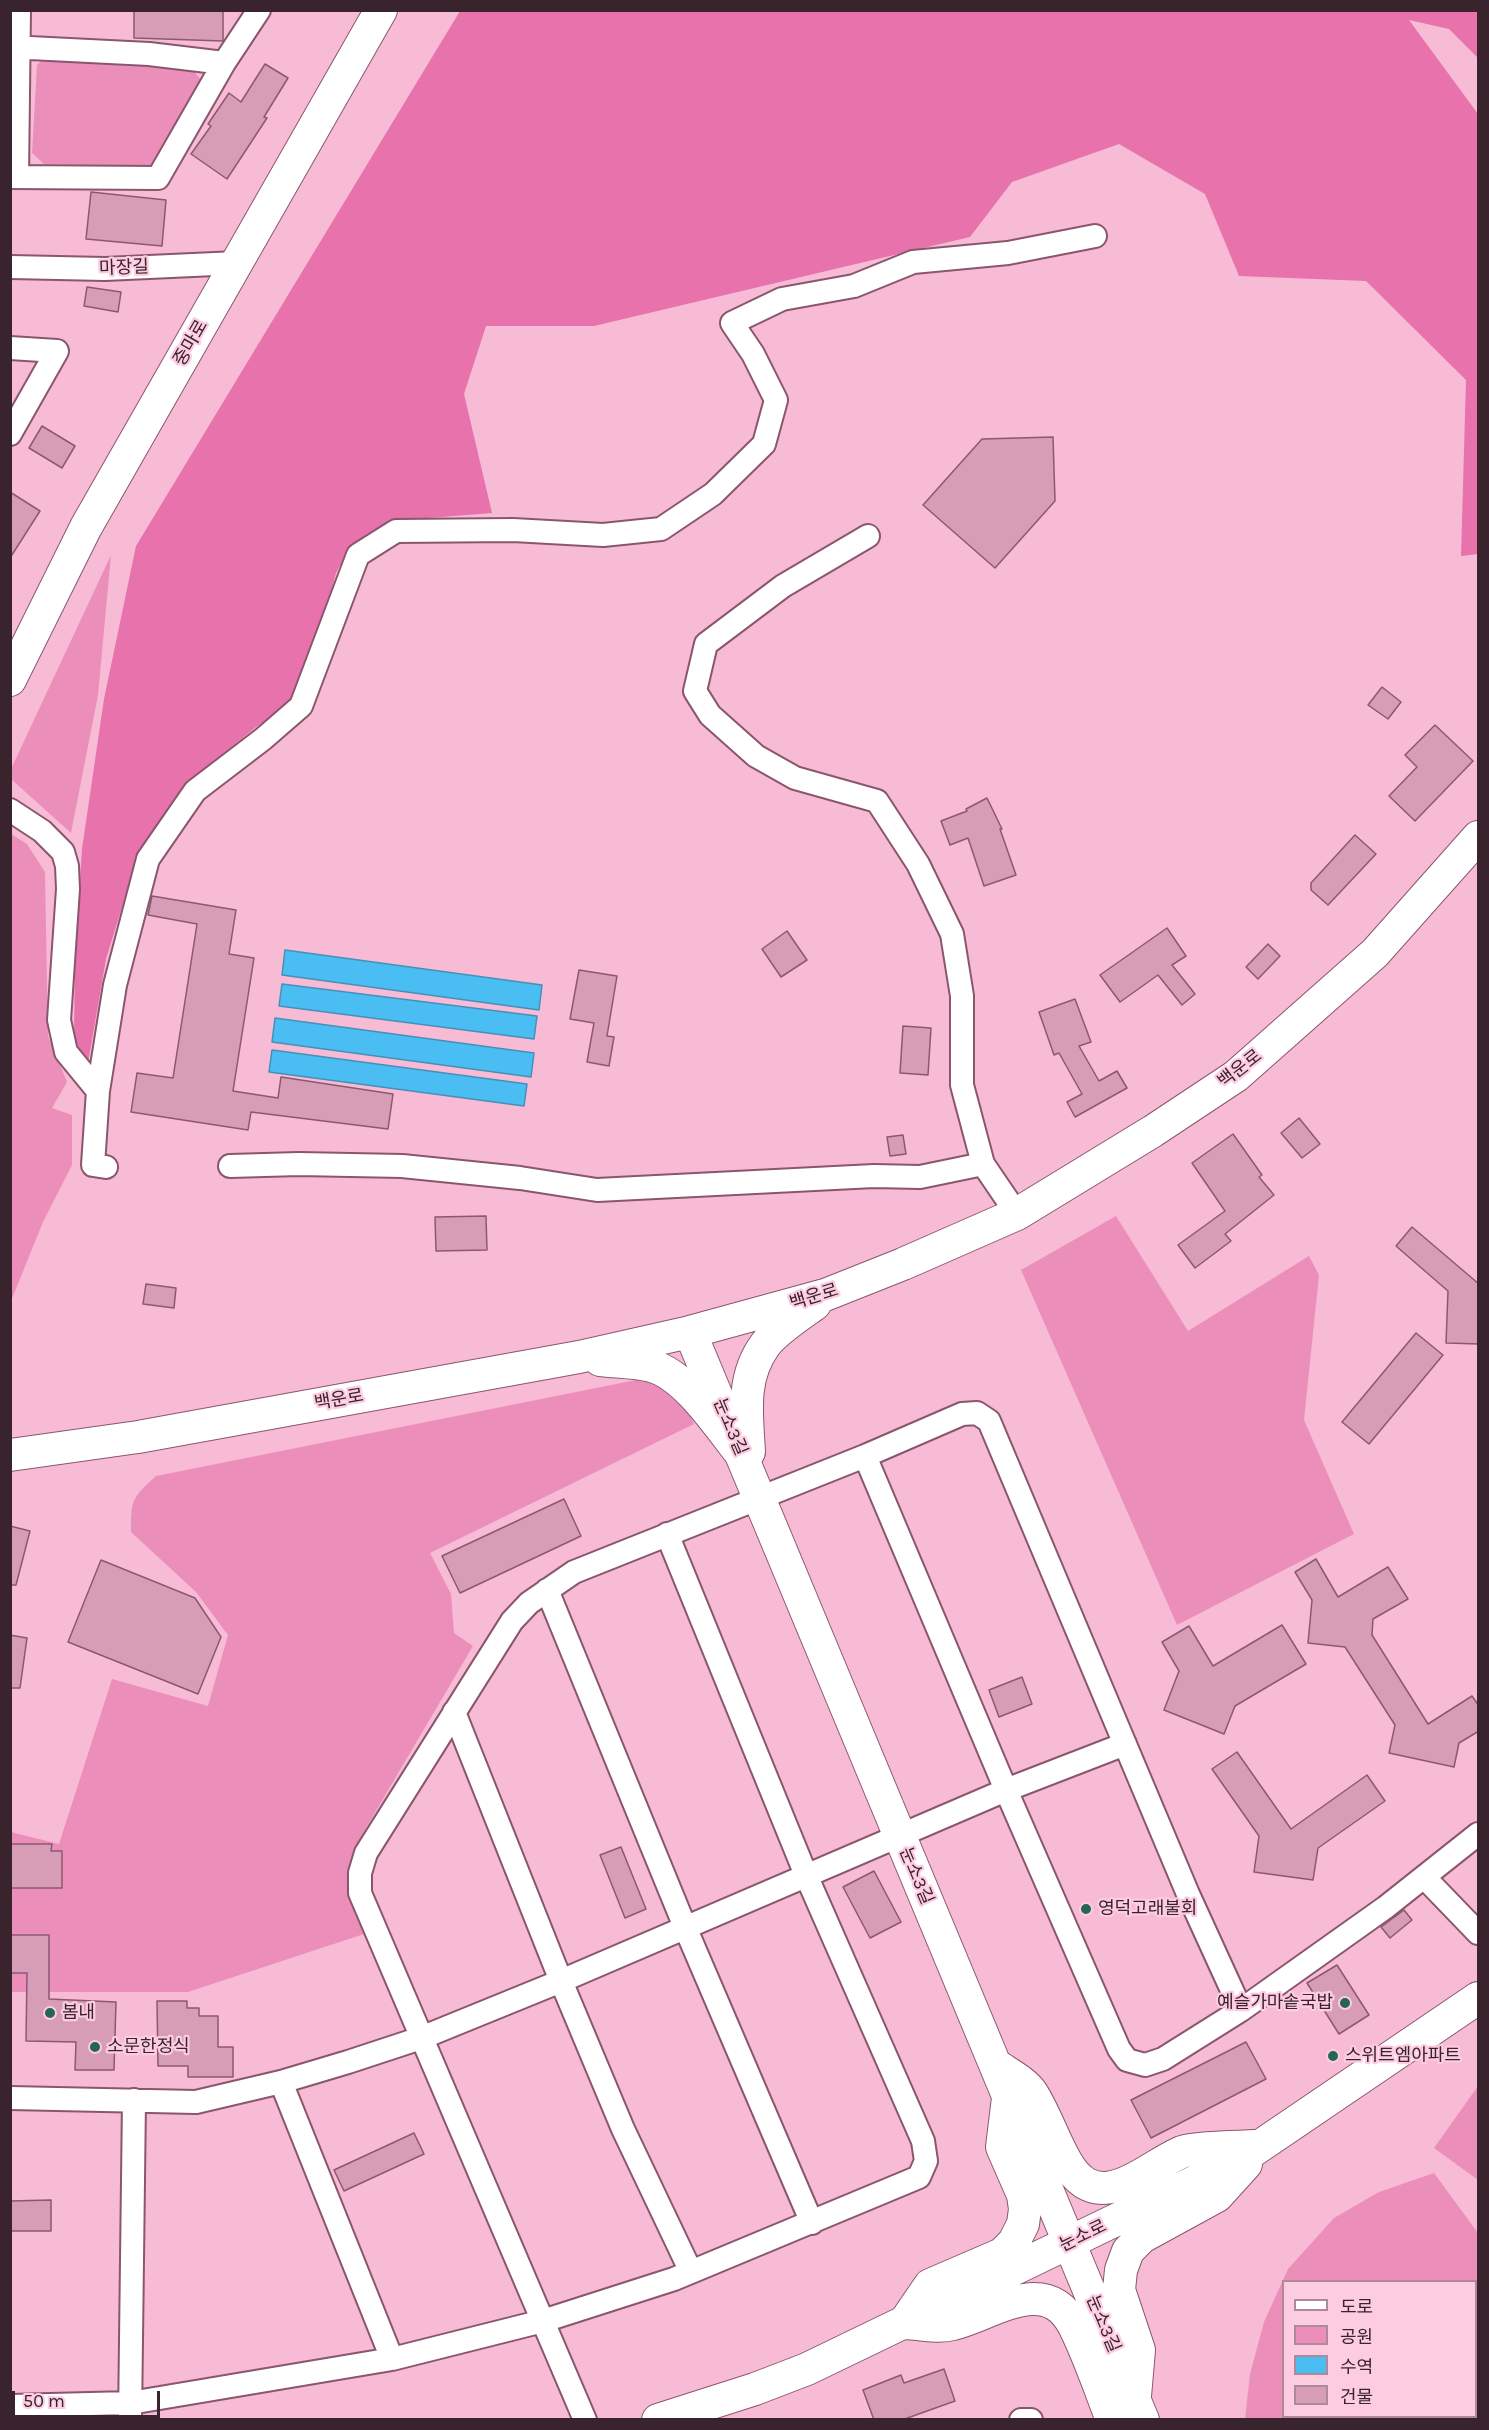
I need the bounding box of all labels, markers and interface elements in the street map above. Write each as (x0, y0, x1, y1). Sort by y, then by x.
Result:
street label: 마장길 (99, 256, 149, 280)
street label: 중마로 (169, 316, 213, 370)
street label: 백운로 (1214, 1045, 1266, 1093)
street label: 백운로 (787, 1279, 841, 1315)
street label: 백운로 (313, 1385, 365, 1415)
street label: 눈소3길 (708, 1395, 752, 1459)
street label: 눈소3길 (894, 1844, 938, 1908)
place label: 영덕고래불회 (1098, 1898, 1197, 1920)
marker: 영덕고래불회 (1079, 1902, 1093, 1916)
place label: 예슬가마솥국밥 (1217, 1992, 1333, 2014)
marker: 예슬가마솥국밥 (1338, 1996, 1352, 2010)
place label: 봄내 (62, 2002, 95, 2024)
marker: 봄내 (43, 2006, 57, 2020)
place label: 소문한정식 (107, 2036, 190, 2058)
marker: 소문한정식 (88, 2040, 102, 2054)
place label: 스위트엠아파트 (1345, 2045, 1461, 2067)
marker: 스위트엠아파트 (1326, 2049, 1340, 2063)
street label: 눈소로 (1056, 2215, 1110, 2257)
legend (1282, 2280, 1477, 2418)
street label: 눈소3길 (1081, 2292, 1125, 2356)
text: 도로 (1340, 2296, 1373, 2318)
text: 공원 (1340, 2326, 1373, 2348)
text: 수역 (1340, 2356, 1373, 2378)
scale bar (15, 2379, 164, 2417)
text: 건물 (1340, 2386, 1373, 2408)
text: 50 m (23, 2390, 65, 2412)

